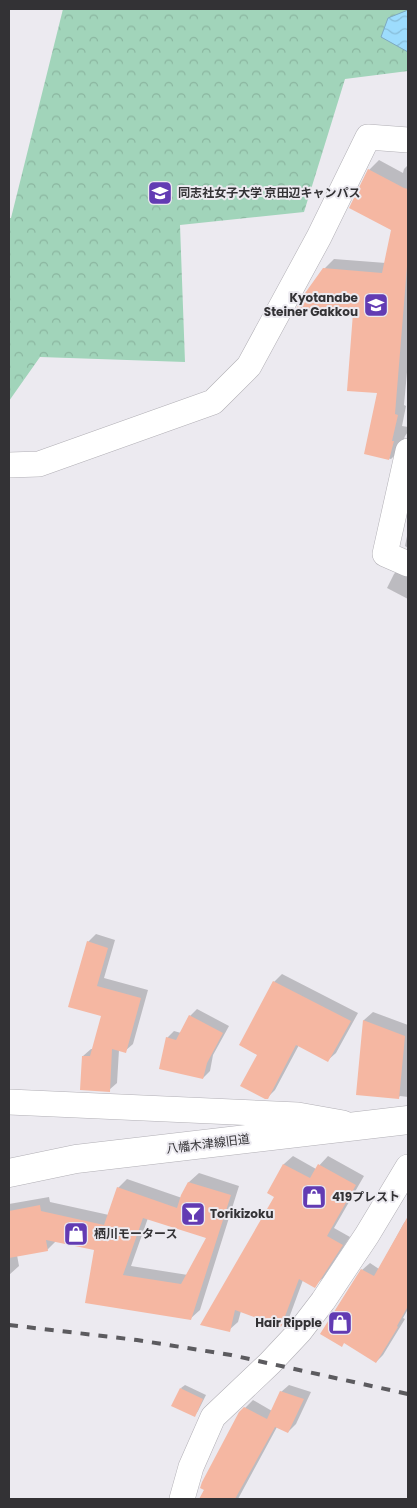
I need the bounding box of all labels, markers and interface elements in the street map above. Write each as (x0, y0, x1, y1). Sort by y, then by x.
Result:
school or university icon: 同志社女子大学 京田辺キャンパス (147, 180, 173, 206)
place label: 同志社女子大学 京田辺キャンパス (178, 184, 361, 201)
place label: Kyotanabe Steiner Gakkou (264, 289, 359, 320)
school or university icon: Kyotanabe Steiner Gakkou (363, 292, 389, 318)
street label: 八幡木津線旧道 (165, 1130, 251, 1157)
shop icon: 419プレスト (301, 1184, 327, 1210)
place label: 419プレスト (332, 1188, 400, 1205)
bar icon: Torikizoku (180, 1201, 206, 1227)
place label: Torikizoku (210, 1205, 273, 1222)
shop icon: 栖川モータース (63, 1221, 89, 1247)
place label: 栖川モータース (94, 1225, 177, 1242)
shop icon: Hair Ripple (327, 1310, 353, 1336)
place label: Hair Ripple (255, 1314, 323, 1331)

